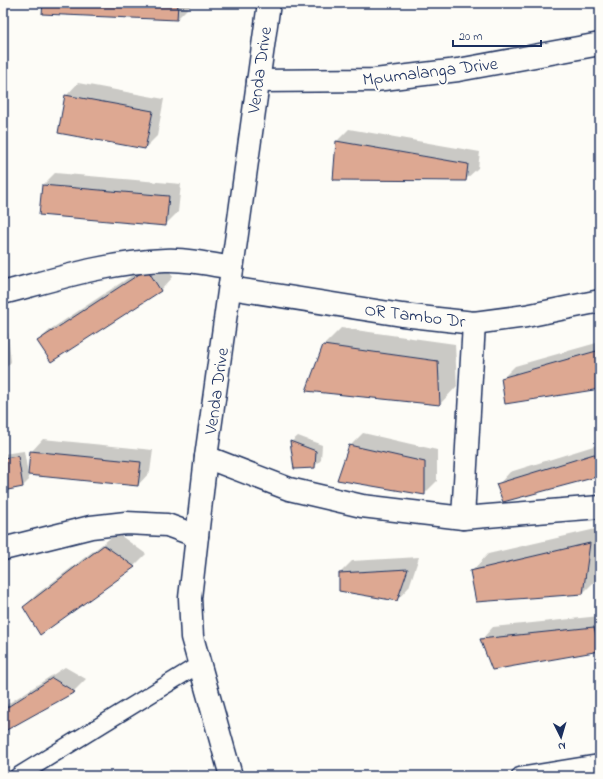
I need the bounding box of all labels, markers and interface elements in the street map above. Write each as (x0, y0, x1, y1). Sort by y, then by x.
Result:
scale bar (453, 22, 541, 48)
street label: Venda Drive (242, 24, 280, 116)
text: 20 m (459, 28, 482, 46)
street label: Mpumalanga Drive (361, 52, 500, 95)
street label: OR Tambo Dr (363, 298, 467, 336)
street label: Venda Drive (199, 345, 237, 437)
north arrow (541, 717, 581, 757)
text: N (557, 738, 566, 754)

